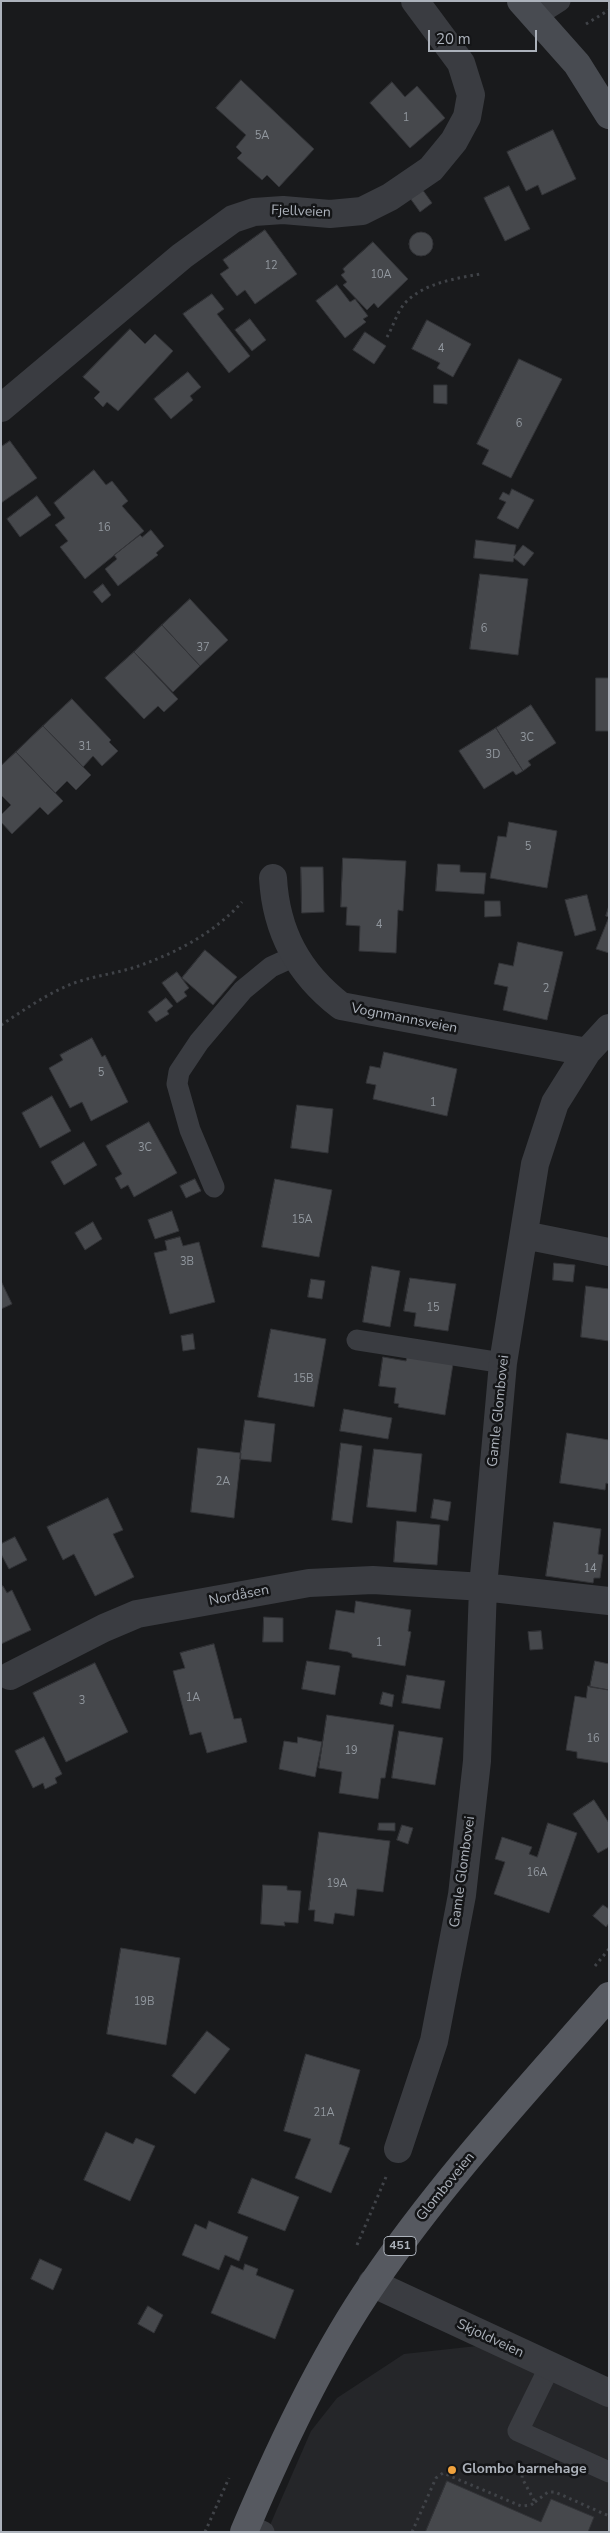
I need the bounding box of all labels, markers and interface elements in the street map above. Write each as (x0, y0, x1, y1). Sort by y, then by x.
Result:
scale bar (430, 20, 539, 52)
text: 20 m (436, 29, 471, 49)
house number: 1 (403, 111, 409, 125)
house number: 5A (255, 129, 269, 143)
street label: Fjellveien (271, 203, 331, 221)
house number: 12 (264, 259, 278, 273)
house number: 10A (370, 268, 392, 282)
house number: 4 (438, 342, 444, 356)
house number: 6 (516, 417, 522, 431)
house number: 16 (97, 521, 111, 535)
house number: 6 (481, 622, 487, 636)
house number: 37 (196, 641, 210, 655)
house number: 3C (520, 731, 534, 745)
house number: 31 (78, 740, 92, 754)
house number: 3D (486, 748, 500, 762)
house number: 5 (525, 840, 531, 854)
house number: 4 (376, 918, 382, 932)
house number: 2 (543, 982, 549, 996)
street label: Vognmannsveien (349, 1000, 459, 1038)
house number: 5 (98, 1066, 104, 1080)
house number: 1 (430, 1096, 436, 1110)
house number: 3C (138, 1141, 152, 1155)
house number: 15A (291, 1213, 313, 1227)
house number: 3B (180, 1255, 194, 1269)
house number: 15 (426, 1301, 440, 1315)
street label: Gamle Glombovei (485, 1354, 513, 1468)
house number: 15B (293, 1372, 313, 1386)
house number: 2A (216, 1475, 230, 1489)
house number: 14 (583, 1562, 597, 1576)
street label: Nordåsen (208, 1582, 270, 1610)
house number: 1 (376, 1636, 382, 1650)
house number: 1A (186, 1691, 200, 1705)
house number: 3 (79, 1694, 85, 1708)
house number: 16 (586, 1732, 600, 1746)
house number: 19 (344, 1744, 358, 1758)
street label: Gamle Glombovei (447, 1815, 479, 1929)
house number: 16A (526, 1866, 548, 1880)
house number: 19A (326, 1877, 348, 1891)
house number: 19B (134, 1995, 154, 2009)
house number: 21A (313, 2106, 335, 2120)
street label: Glomboveien (413, 2149, 479, 2225)
road number: 451 (384, 2236, 416, 2256)
street label: Skjoldveien (454, 2316, 526, 2362)
place label: Glombo barnehage (462, 2462, 587, 2478)
marker: Glombo barnehage (446, 2464, 458, 2476)

